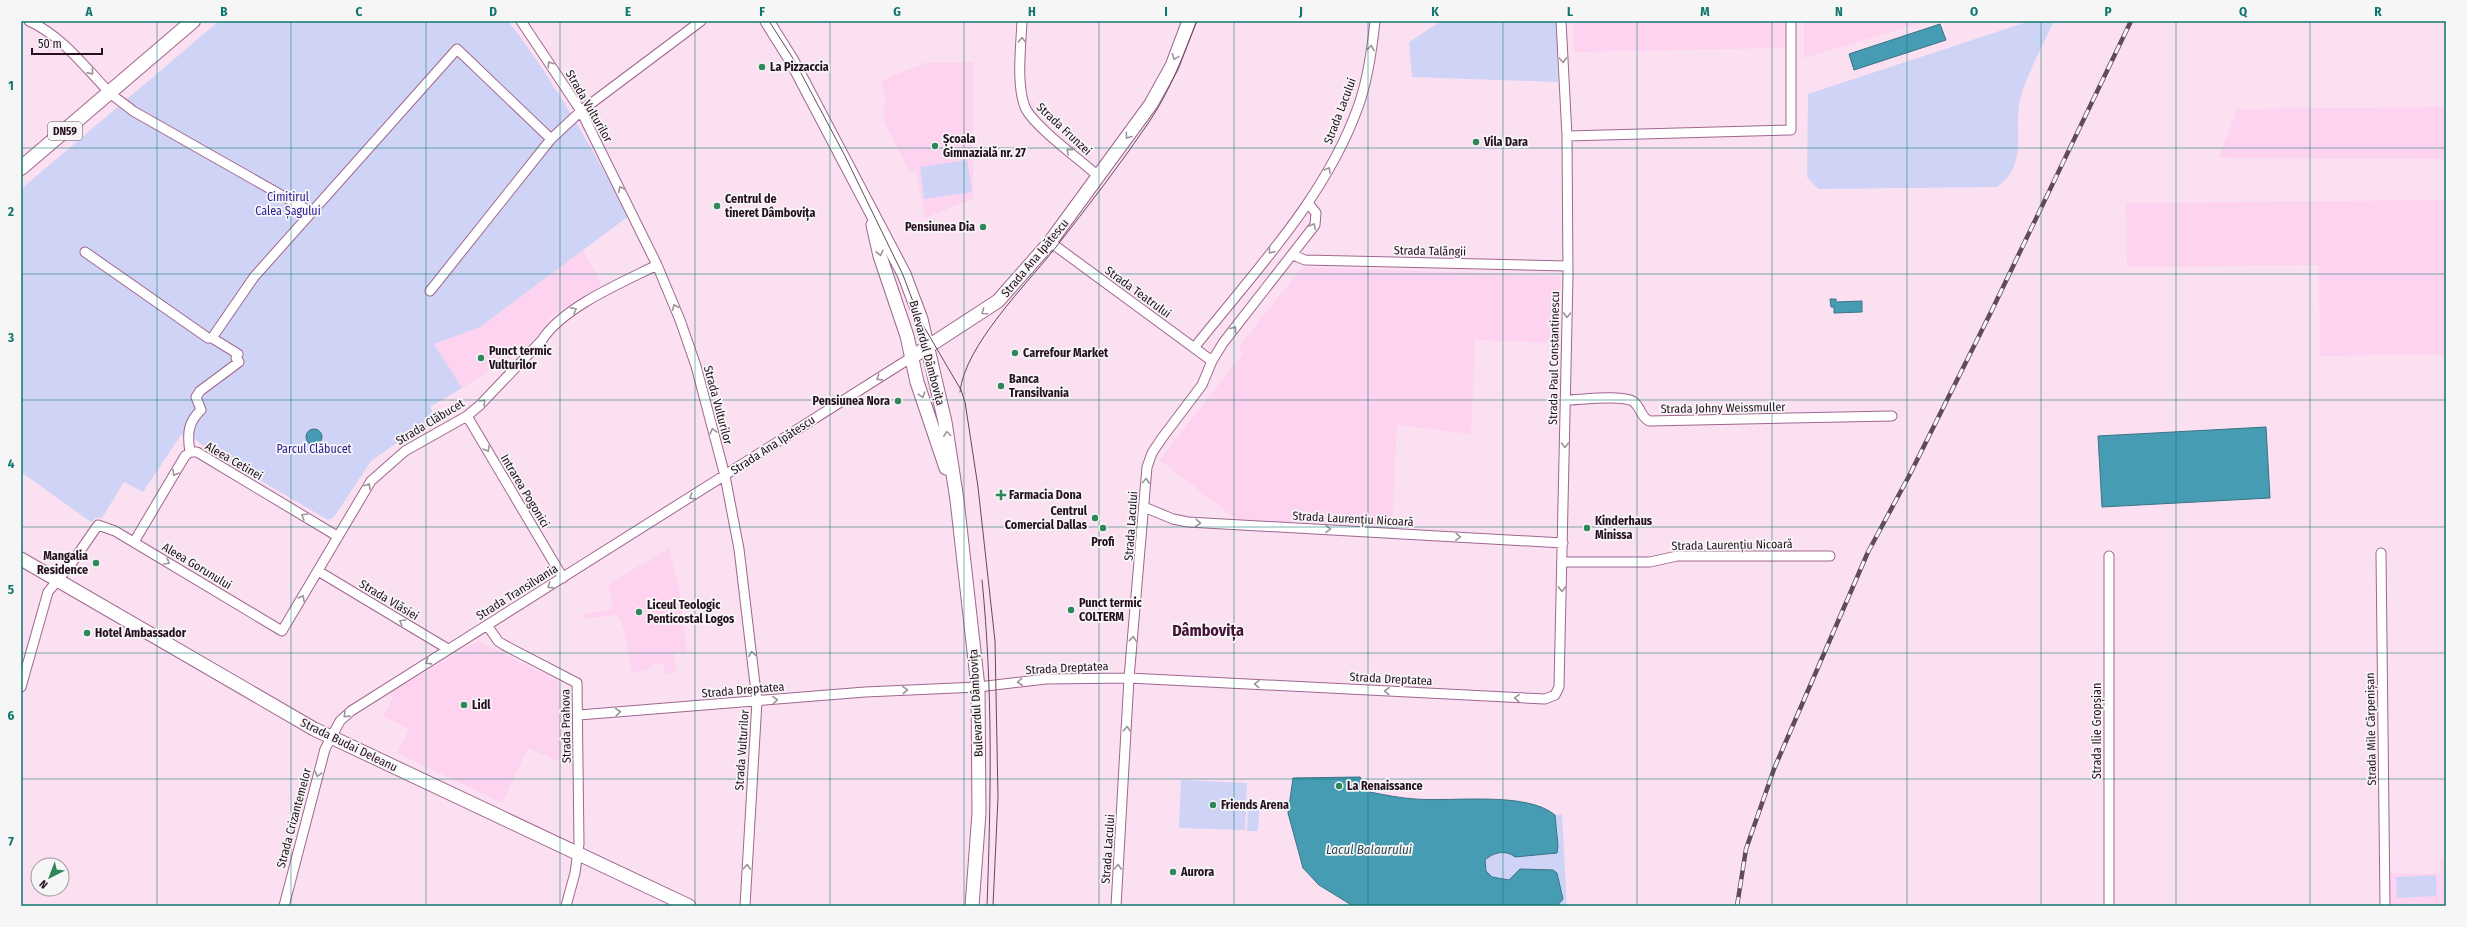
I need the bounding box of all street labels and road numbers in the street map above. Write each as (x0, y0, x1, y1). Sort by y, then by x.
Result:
street label: Strada Vulturilor (563, 67, 616, 145)
street label: Strada Lacului (1321, 76, 1359, 146)
street label: Strada Frunzei (1034, 100, 1094, 158)
road number: DN59 (48, 122, 82, 140)
street label: Strada Ana Ipătescu (998, 216, 1072, 300)
street label: Strada Talăngii (1394, 243, 1466, 259)
street label: Strada Teatrului (1102, 263, 1174, 321)
street label: Strada Paul Constantinescu (1546, 291, 1562, 425)
street label: Bulevardul Dâmbovița (905, 299, 948, 407)
street label: Strada Vulturilor (701, 364, 735, 447)
street label: Strada Clăbucet (393, 396, 467, 448)
street label: Strada Johny Weissmuller (1660, 400, 1786, 416)
street label: Strada Ana Ipătescu (728, 413, 818, 477)
street label: Aleea Cetinei (203, 439, 265, 483)
street label: Intrarea Pogonici (498, 452, 552, 530)
street label: Strada Lacului (1122, 491, 1140, 561)
street label: Strada Laurențiu Nicoară (1292, 509, 1414, 530)
street label: Strada Laurențiu Nicoară (1671, 537, 1793, 554)
street label: Aleea Gorunului (160, 540, 234, 592)
street label: Strada Transilvania (474, 561, 560, 623)
street label: Strada Vlăsiei (357, 577, 421, 623)
street label: Bulevardul Dâmbovița (966, 648, 987, 757)
street label: Strada Dreptatea (1025, 659, 1109, 677)
street label: Strada Dreptatea (1349, 670, 1433, 688)
street label: Strada Mile Cărpenișan (2363, 672, 2380, 786)
street label: Strada Dreptatea (701, 679, 785, 701)
street label: Strada Ilie Gropșian (2090, 683, 2105, 779)
street label: Strada Prahova (558, 689, 574, 763)
street label: Strada Vulturilor (732, 708, 752, 791)
street label: Strada Budai Deleanu (298, 715, 400, 775)
street label: Strada Crizantemelor (274, 766, 314, 870)
street label: Strada Lacului (1099, 814, 1117, 884)

